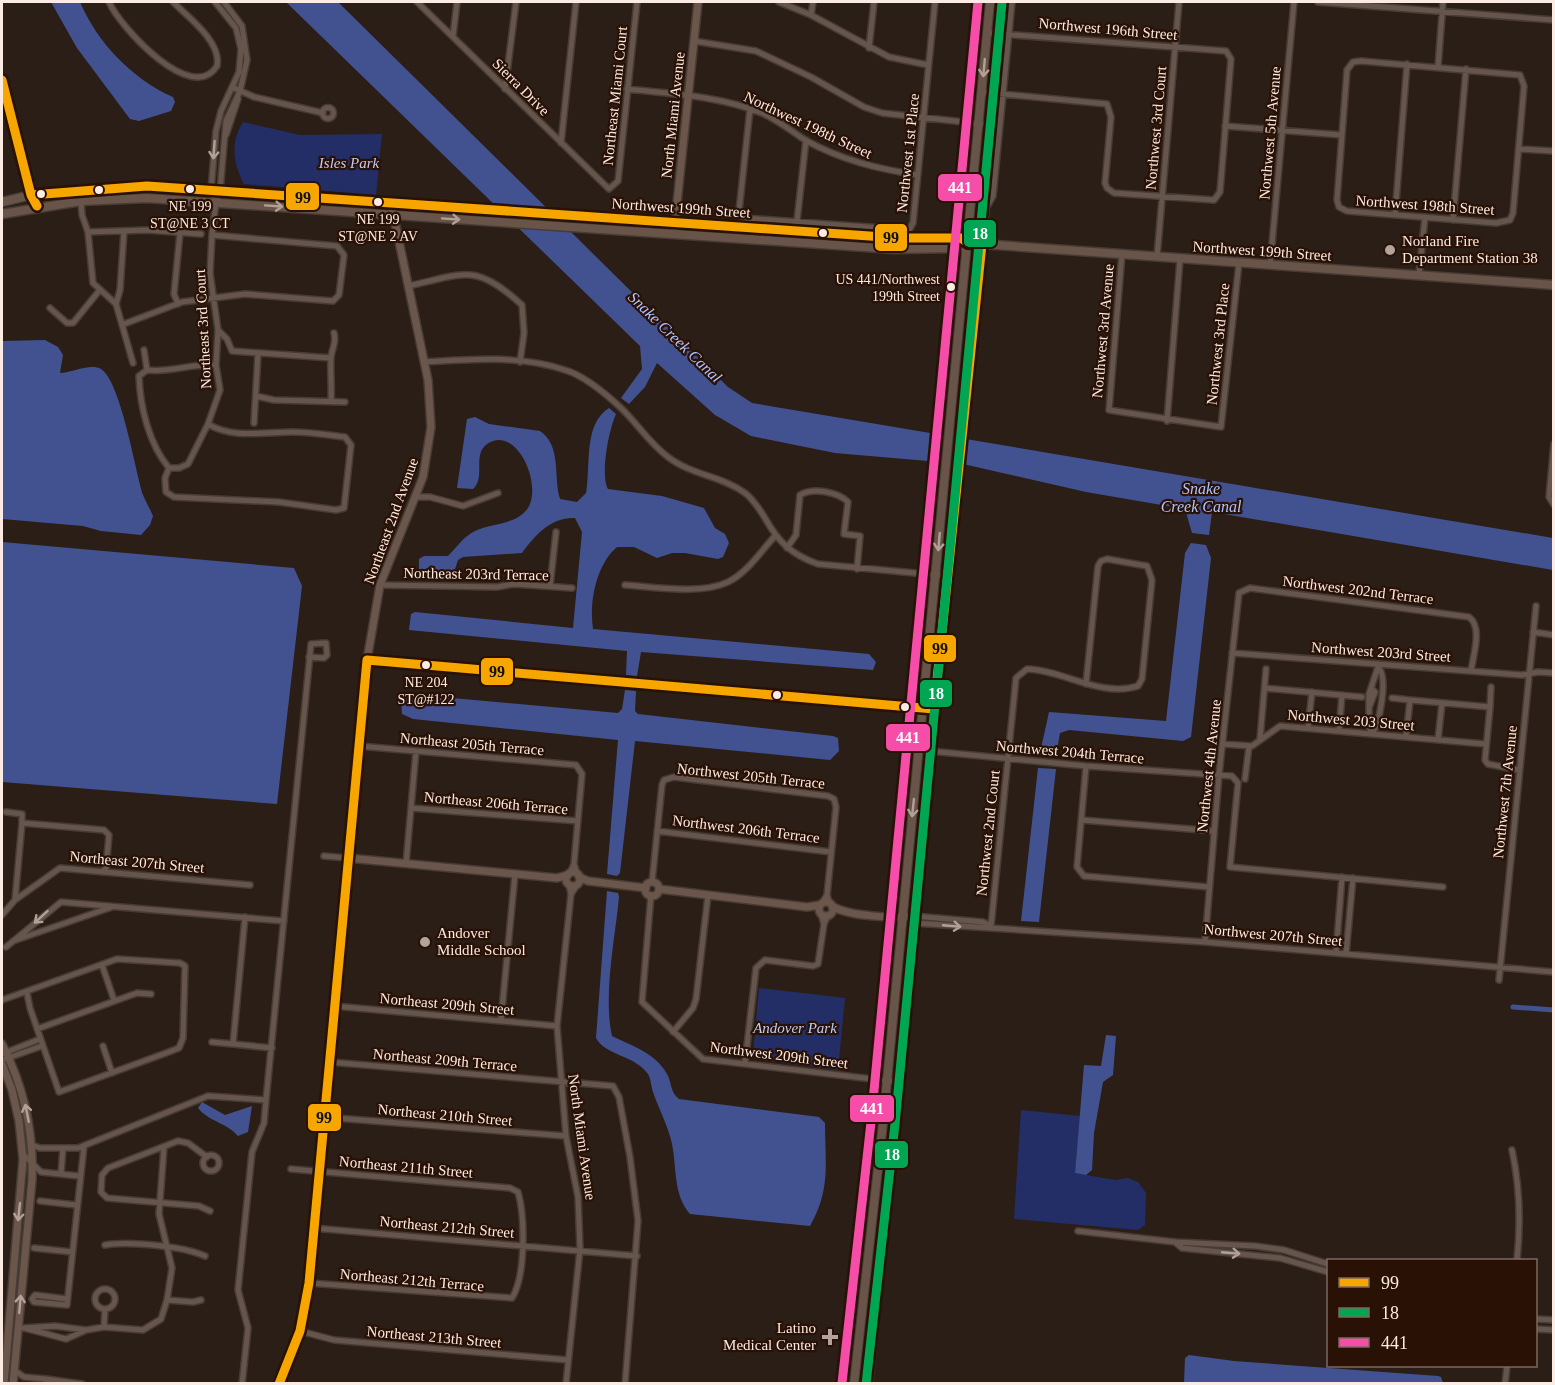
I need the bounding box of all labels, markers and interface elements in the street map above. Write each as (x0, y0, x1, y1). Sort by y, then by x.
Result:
street label: Northwest 196th Street (1038, 15, 1179, 43)
street label: Northeast Miami Court (600, 25, 630, 166)
street label: North Miami Avenue (658, 51, 688, 179)
street label: Sierra Drive (489, 55, 553, 119)
one-way arrow (978, 57, 989, 77)
street label: Northwest 3rd Court (1143, 65, 1169, 191)
street label: Northwest 5th Avenue (1256, 65, 1284, 200)
street label: Northwest 198th Street (742, 88, 875, 162)
street label: Northwest 1st Place (894, 92, 922, 213)
one-way arrow (208, 140, 219, 159)
park label: Isles Park (318, 155, 380, 171)
line badge: 441 (937, 173, 983, 202)
text: 441 (948, 179, 972, 196)
line badge: 99 (285, 182, 320, 211)
marker: NE 199 ST@NE 3 CT (184, 183, 196, 195)
unlabelled marker (93, 184, 105, 196)
unlabelled marker (35, 188, 47, 200)
text: 99 (295, 189, 311, 206)
street label: Northwest 198th Street (1355, 192, 1496, 218)
street label: Northwest 199th Street (611, 195, 752, 221)
marker: NE 199 ST@NE 2 AV (372, 196, 384, 208)
place label: NE 199 ST@NE 3 CT (150, 199, 230, 231)
one-way arrow (264, 201, 284, 212)
place label: NE 199 ST@NE 2 AV (338, 212, 418, 244)
one-way arrow (440, 214, 460, 225)
line badge: 18 (963, 219, 997, 248)
line badge: 99 (874, 223, 908, 252)
text: 18 (972, 225, 988, 242)
unlabelled marker (817, 227, 829, 239)
text: 99 (883, 229, 899, 246)
place label: Norland Fire Department Station 38 (1402, 233, 1538, 266)
street label: Northwest 199th Street (1192, 238, 1333, 264)
marker: Norland Fire Department Station 38 (1383, 243, 1397, 257)
street label: Northwest 3rd Avenue (1089, 263, 1117, 399)
street label: Northeast 3rd Court (192, 268, 214, 389)
place label: US 441/Northwest 199th Street (835, 272, 940, 304)
marker: US 441/Northwest 199th Street (945, 281, 957, 293)
street label: Northwest 3rd Place (1204, 282, 1232, 406)
water label: Snake Creek Canal (625, 288, 726, 386)
street label: Northeast 2nd Avenue (361, 455, 421, 586)
water label: Snake Creek Canal (1161, 480, 1242, 515)
one-way arrow (933, 532, 944, 552)
street label: Northeast 203rd Terrace (403, 565, 549, 583)
street label: Northwest 202nd Terrace (1282, 573, 1435, 607)
line badge: 99 (923, 634, 957, 663)
street label: Northwest 203rd Street (1311, 639, 1452, 665)
text: 99 (932, 640, 948, 657)
line badge: 99 (480, 657, 514, 686)
marker: NE 204 ST@#122 (420, 659, 432, 671)
text: 99 (489, 663, 505, 680)
place label: NE 204 ST@#122 (397, 675, 455, 707)
line badge: 18 (919, 679, 953, 708)
text: 18 (928, 685, 944, 702)
unlabelled marker (771, 689, 783, 701)
street label: Northwest 4th Avenue (1194, 698, 1224, 833)
unlabelled marker (899, 701, 911, 713)
street label: Northwest 203 Street (1287, 706, 1416, 734)
line badge: 441 (885, 723, 931, 752)
street label: Northwest 7th Avenue (1490, 724, 1520, 859)
text: 441 (896, 729, 920, 746)
street label: Northeast 205th Terrace (399, 730, 545, 758)
street label: Northwest 204th Terrace (995, 738, 1145, 766)
street label: Northwest 205th Terrace (676, 760, 826, 792)
street label: Northwest 2nd Court (973, 768, 1003, 897)
street label: Northeast 206th Terrace (423, 789, 569, 817)
one-way arrow (907, 798, 918, 818)
street label: Northwest 206th Terrace (671, 812, 821, 846)
street label: Northeast 207th Street (69, 848, 206, 876)
one-way arrow (34, 910, 49, 924)
one-way arrow (942, 921, 962, 932)
street label: Northwest 207th Street (1203, 921, 1344, 949)
place label: Andover Middle School (437, 925, 526, 958)
marker: Andover Middle School (418, 935, 432, 949)
street label: Northeast 209th Street (379, 990, 516, 1018)
park label: Andover Park (752, 1020, 837, 1036)
street label: Northwest 209th Street (709, 1039, 850, 1072)
street label: Northeast 209th Terrace (372, 1046, 518, 1074)
street label: North Miami Avenue (565, 1073, 599, 1201)
line badge: 441 (849, 1094, 895, 1123)
text: 441 (860, 1100, 884, 1117)
street label: Northeast 210th Street (377, 1101, 514, 1129)
line badge: 99 (307, 1103, 342, 1132)
one-way arrow (21, 1104, 32, 1123)
text: 99 (316, 1109, 332, 1126)
line badge: 18 (874, 1140, 909, 1169)
text: 18 (884, 1146, 900, 1163)
street label: Northeast 211th Street (338, 1153, 474, 1181)
one-way arrow (13, 1201, 24, 1221)
street label: Northeast 212th Street (379, 1213, 516, 1241)
one-way arrow (1220, 1247, 1240, 1258)
legend (1327, 1259, 1537, 1367)
street label: Northeast 212th Terrace (339, 1266, 485, 1294)
text: 99 (1381, 1273, 1399, 1293)
one-way arrow (15, 1295, 26, 1315)
text: 18 (1381, 1303, 1399, 1323)
place label: Latino Medical Center (723, 1320, 816, 1353)
street label: Northeast 213th Street (366, 1323, 503, 1351)
marker: Latino Medical Center (821, 1328, 839, 1346)
text: 441 (1381, 1333, 1408, 1353)

